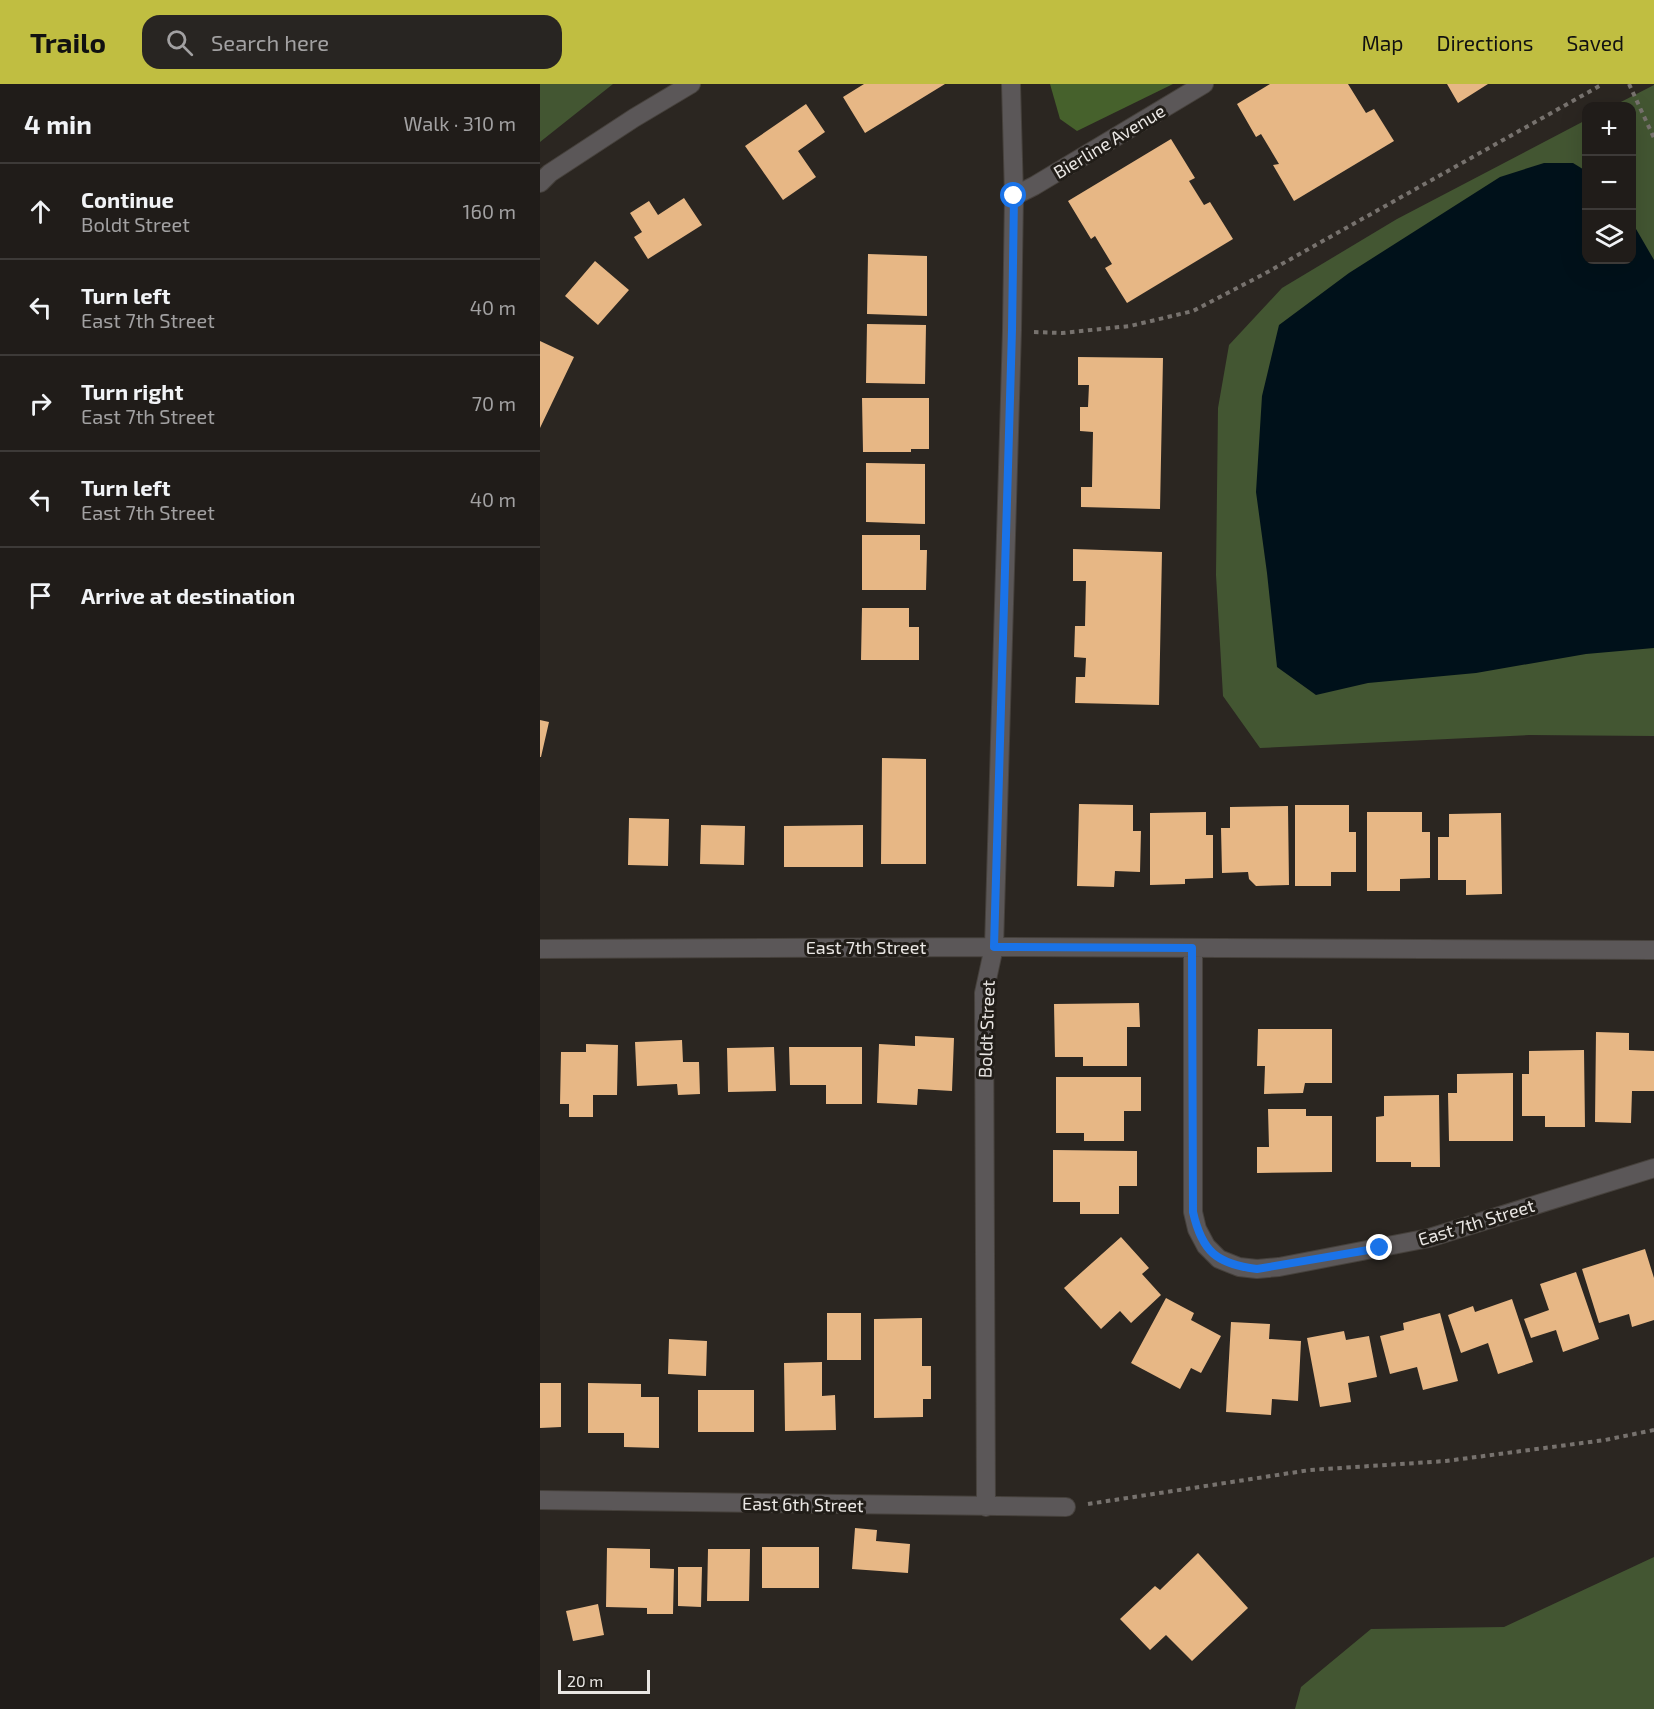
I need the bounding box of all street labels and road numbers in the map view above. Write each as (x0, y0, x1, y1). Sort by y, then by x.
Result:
street label: Bierline Avenue (1049, 99, 1169, 183)
street label: East 7th Street (806, 936, 926, 958)
street label: Boldt Street (973, 980, 999, 1078)
street label: East 7th Street (1415, 1194, 1537, 1250)
street label: East 6th Street (742, 1492, 864, 1516)

